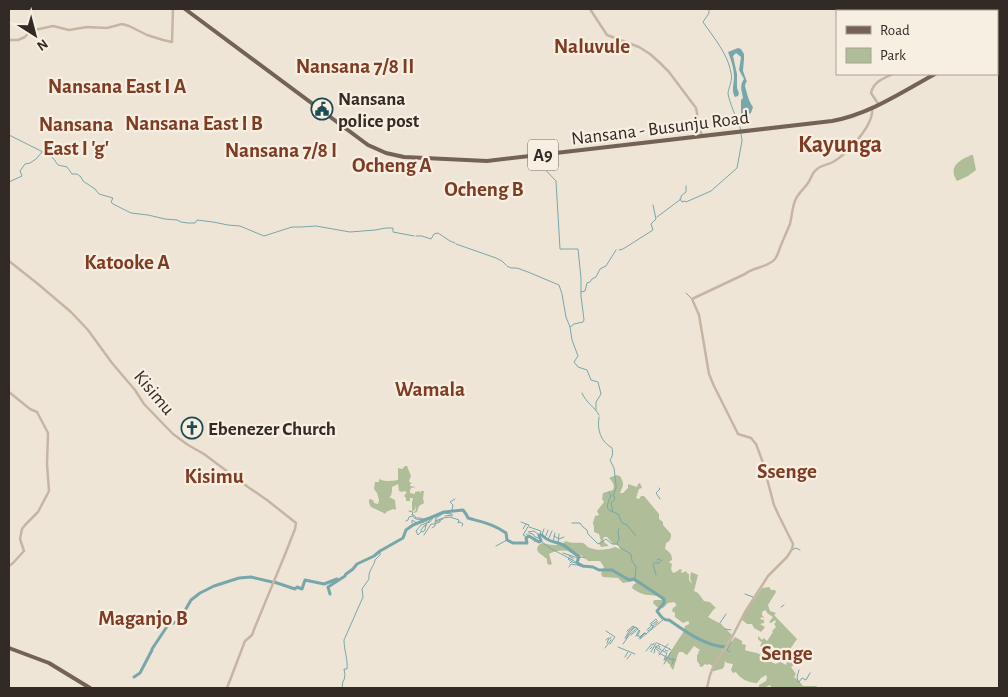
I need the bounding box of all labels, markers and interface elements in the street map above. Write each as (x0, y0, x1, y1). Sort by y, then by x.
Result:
north arrow (10, 10, 60, 60)
legend (836, 10, 998, 75)
text: Road (880, 23, 910, 38)
text: N (34, 36, 50, 53)
district label: Naluvule (554, 36, 630, 57)
text: Park (880, 48, 906, 63)
district label: Nansana 7/8 II (296, 56, 414, 77)
district label: Nansana East I A (48, 76, 187, 97)
place label: Nansana police post (338, 90, 420, 131)
public building icon: Nansana police post (310, 97, 334, 121)
street label: Nansana - Busunju Road (570, 108, 750, 149)
district label: Nansana East I B (125, 113, 263, 134)
district label: Nansana East I 'g' (39, 114, 113, 159)
district label: Kayunga (798, 133, 882, 157)
district label: Nansana 7/8 I (225, 140, 337, 161)
road number: A9 (528, 140, 558, 170)
district label: Ocheng A (352, 155, 432, 176)
district label: Ocheng B (444, 179, 524, 200)
district label: Katooke A (84, 252, 170, 273)
street label: Kisimu (130, 367, 178, 419)
district label: Wamala (395, 379, 465, 400)
church icon: Ebenezer Church (180, 416, 204, 440)
place label: Ebenezer Church (208, 420, 336, 439)
district label: Ssenge (757, 461, 817, 482)
district label: Kisimu (184, 466, 244, 487)
district label: Maganjo B (98, 608, 188, 629)
district label: Senge (761, 643, 813, 664)

